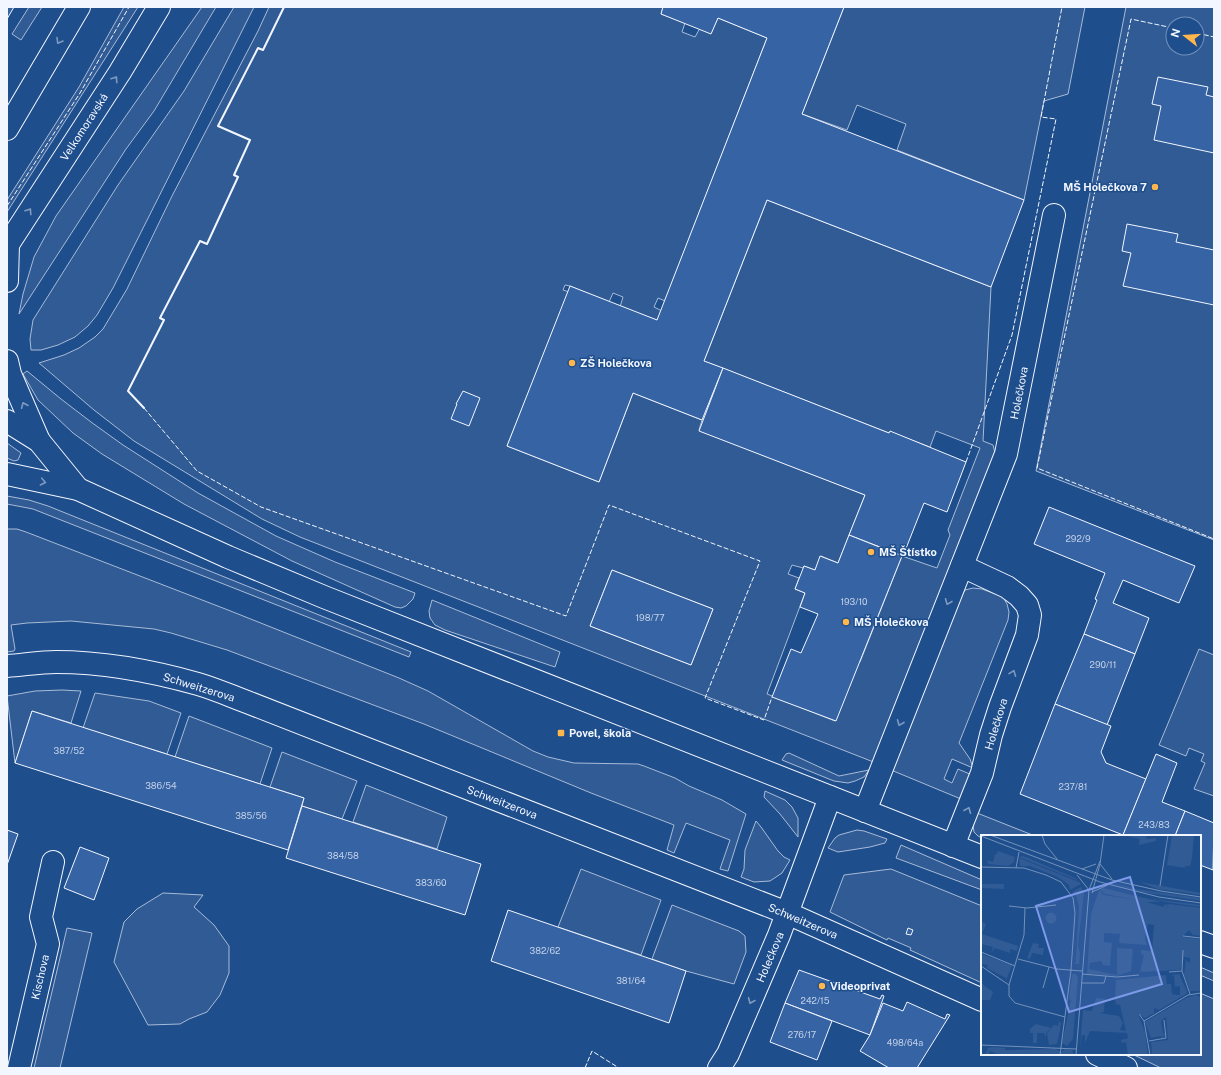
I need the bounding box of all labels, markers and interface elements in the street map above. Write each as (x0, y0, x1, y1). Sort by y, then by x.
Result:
north arrow (1165, 16, 1205, 56)
text: N (1168, 27, 1182, 39)
one-way arrow (56, 37, 63, 44)
one-way arrow (111, 76, 118, 83)
street label: Velkomoravská (58, 91, 110, 163)
place label: MŠ Holečkova 7 (1063, 180, 1147, 193)
marker: MŠ Holečkova 7 (1150, 182, 1160, 192)
one-way arrow (25, 208, 32, 215)
place label: ZŠ Holečkova (580, 356, 652, 369)
marker: ZŠ Holečkova (567, 358, 577, 368)
street label: Holečkova (1008, 366, 1030, 420)
one-way arrow (21, 402, 29, 410)
one-way arrow (40, 477, 46, 485)
house number: 292/9 (1065, 533, 1091, 544)
place label: MŠ Štístko (879, 545, 937, 558)
marker: MŠ Štístko (866, 547, 876, 557)
house number: 193/10 (840, 596, 868, 607)
one-way arrow (944, 599, 952, 606)
house number: 198/77 (635, 612, 665, 623)
place label: MŠ Holečkova (854, 615, 928, 628)
marker: MŠ Holečkova (841, 617, 851, 627)
house number: 290/11 (1090, 659, 1116, 670)
street label: Schweitzerova (162, 670, 236, 704)
one-way arrow (1008, 670, 1016, 677)
street label: Holečkova (982, 697, 1010, 751)
one-way arrow (896, 720, 904, 727)
place label: Povel, škola (569, 727, 631, 739)
marker: Povel, škola (556, 728, 566, 738)
house number: 387/52 (54, 745, 84, 756)
house number: 386/54 (145, 780, 177, 791)
house number: 237/81 (1059, 781, 1087, 792)
street label: Schweitzerova (465, 783, 539, 821)
one-way arrow (963, 806, 971, 813)
house number: 385/56 (235, 810, 267, 821)
house number: 243/83 (1138, 819, 1170, 830)
inset map (981, 835, 1201, 1055)
house number: 384/58 (327, 850, 359, 861)
house number: 383/60 (415, 877, 447, 888)
street label: Schweitzerova (766, 901, 840, 941)
street label: Holečkova (754, 930, 786, 984)
house number: 382/62 (530, 945, 560, 956)
street label: Kischova (29, 953, 51, 1001)
house number: 381/64 (616, 975, 646, 986)
place label: Videoprivat (830, 980, 891, 992)
marker: Videoprivat (817, 981, 827, 991)
house number: 242/15 (801, 995, 830, 1006)
one-way arrow (747, 997, 755, 1004)
house number: 276/17 (788, 1029, 816, 1040)
house number: 498/64a (887, 1037, 923, 1048)

